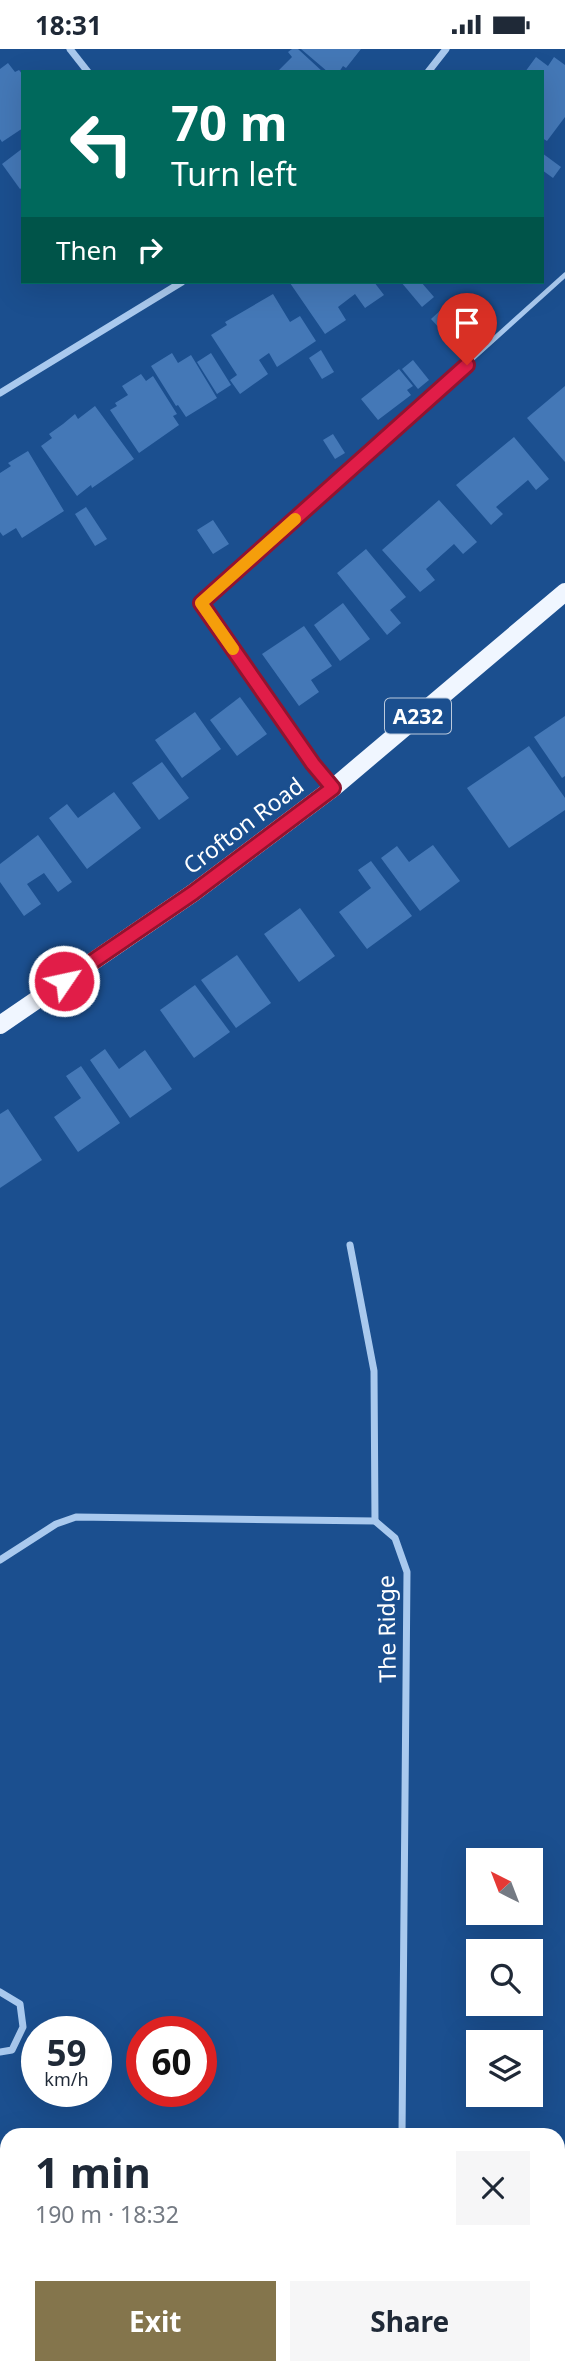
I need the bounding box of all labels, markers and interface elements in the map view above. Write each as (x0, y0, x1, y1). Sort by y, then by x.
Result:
text: 18:31 (35, 7, 102, 43)
text: 70 m (171, 89, 288, 155)
icon: left (56, 98, 147, 189)
text: Turn left (171, 152, 297, 195)
icon: right (131, 231, 169, 269)
text: Then (56, 232, 117, 268)
pin (437, 293, 497, 365)
icon: arrive (448, 304, 486, 342)
road number: A232 (385, 699, 451, 733)
street label: Crofton Road (176, 769, 310, 881)
position arrow (27, 944, 101, 1018)
street label: The Ridge (369, 1575, 403, 1683)
north arrow (466, 1848, 542, 1925)
map controls (466, 1848, 543, 2107)
button: search (466, 1939, 543, 2016)
speed limit sign: 60 (126, 2016, 217, 2107)
text: 59 (46, 2029, 87, 2076)
button: layers (466, 2030, 543, 2107)
text: km/h (44, 2067, 89, 2091)
text: 1 min (35, 2143, 151, 2200)
button: close (456, 2151, 530, 2225)
text: 190 m · 18:32 (35, 2198, 179, 2230)
button: Exit (35, 2281, 276, 2361)
button: Share (290, 2281, 530, 2361)

